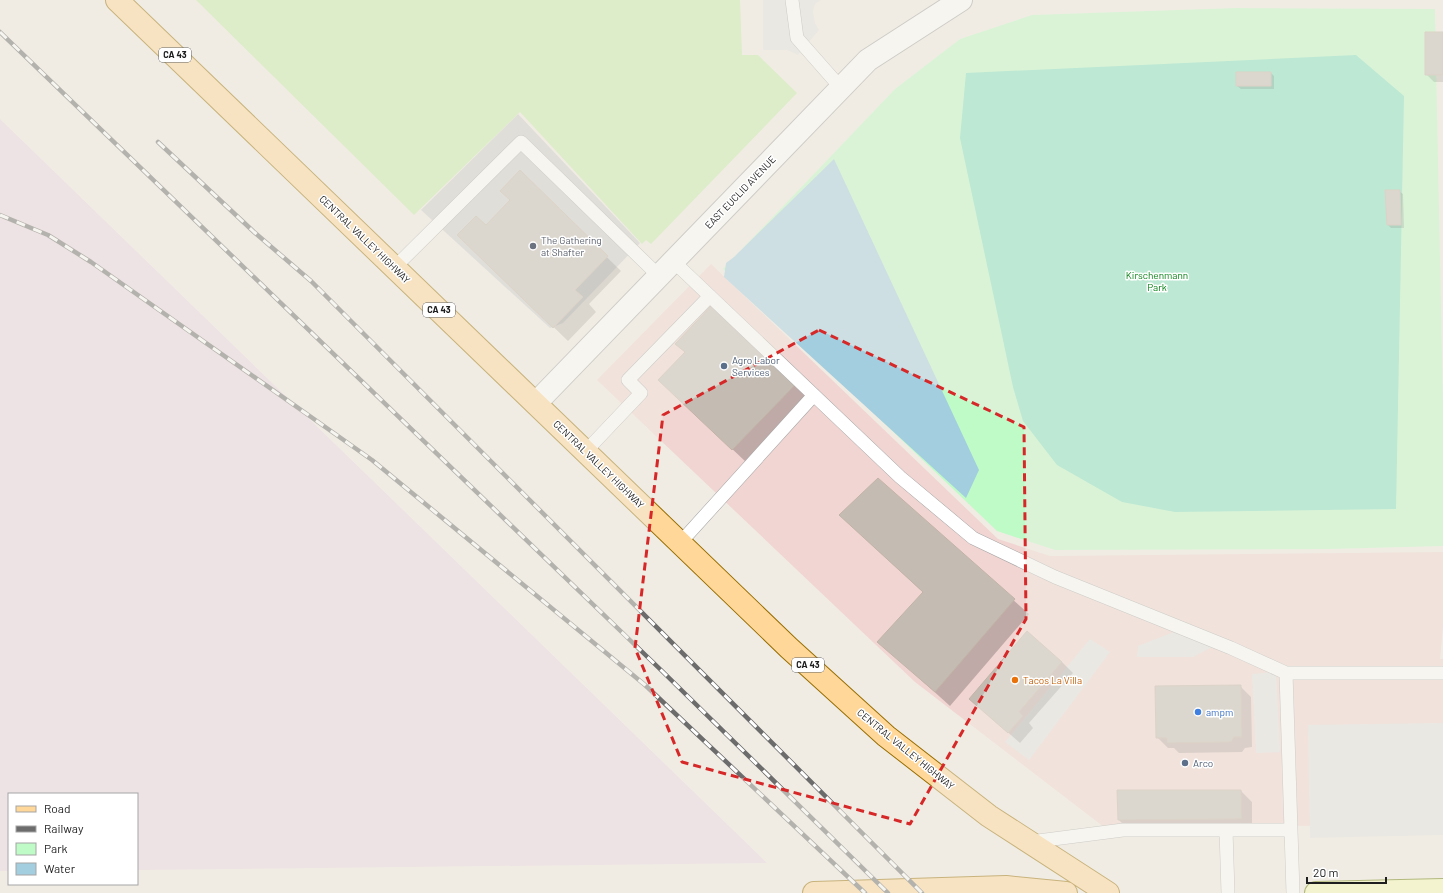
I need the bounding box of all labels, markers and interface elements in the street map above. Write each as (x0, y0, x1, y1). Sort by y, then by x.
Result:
road number: CA 43 (159, 48, 191, 62)
street label: EAST EUCLID AVENUE (702, 153, 778, 231)
street label: CENTRAL VALLEY HIGHWAY (317, 192, 413, 286)
place label: The Gathering at Shafter (541, 234, 602, 258)
marker: The Gathering at Shafter (528, 241, 538, 251)
park label: Kirschenmann Park (1126, 269, 1188, 293)
road number: CA 43 (423, 303, 455, 317)
place label: Agro Labor Services (732, 354, 780, 378)
marker: Agro Labor Services (719, 361, 729, 371)
street label: CENTRAL VALLEY HIGHWAY (551, 417, 647, 511)
road number: CA 43 (792, 658, 824, 672)
place label: Tacos La Villa (1023, 674, 1082, 686)
marker: Tacos La Villa (1010, 675, 1020, 685)
street label: CENTRAL VALLEY HIGHWAY (855, 706, 957, 792)
place label: ampm (1206, 706, 1233, 718)
marker: ampm (1193, 707, 1203, 717)
place label: Arco (1193, 757, 1213, 769)
marker: Arco (1180, 758, 1190, 768)
legend (8, 793, 138, 885)
text: Road (44, 801, 71, 815)
text: Railway (44, 821, 84, 835)
text: Park (44, 841, 68, 855)
scale bar (1307, 859, 1386, 885)
text: Water (44, 861, 76, 875)
text: 20 m (1313, 865, 1339, 879)

